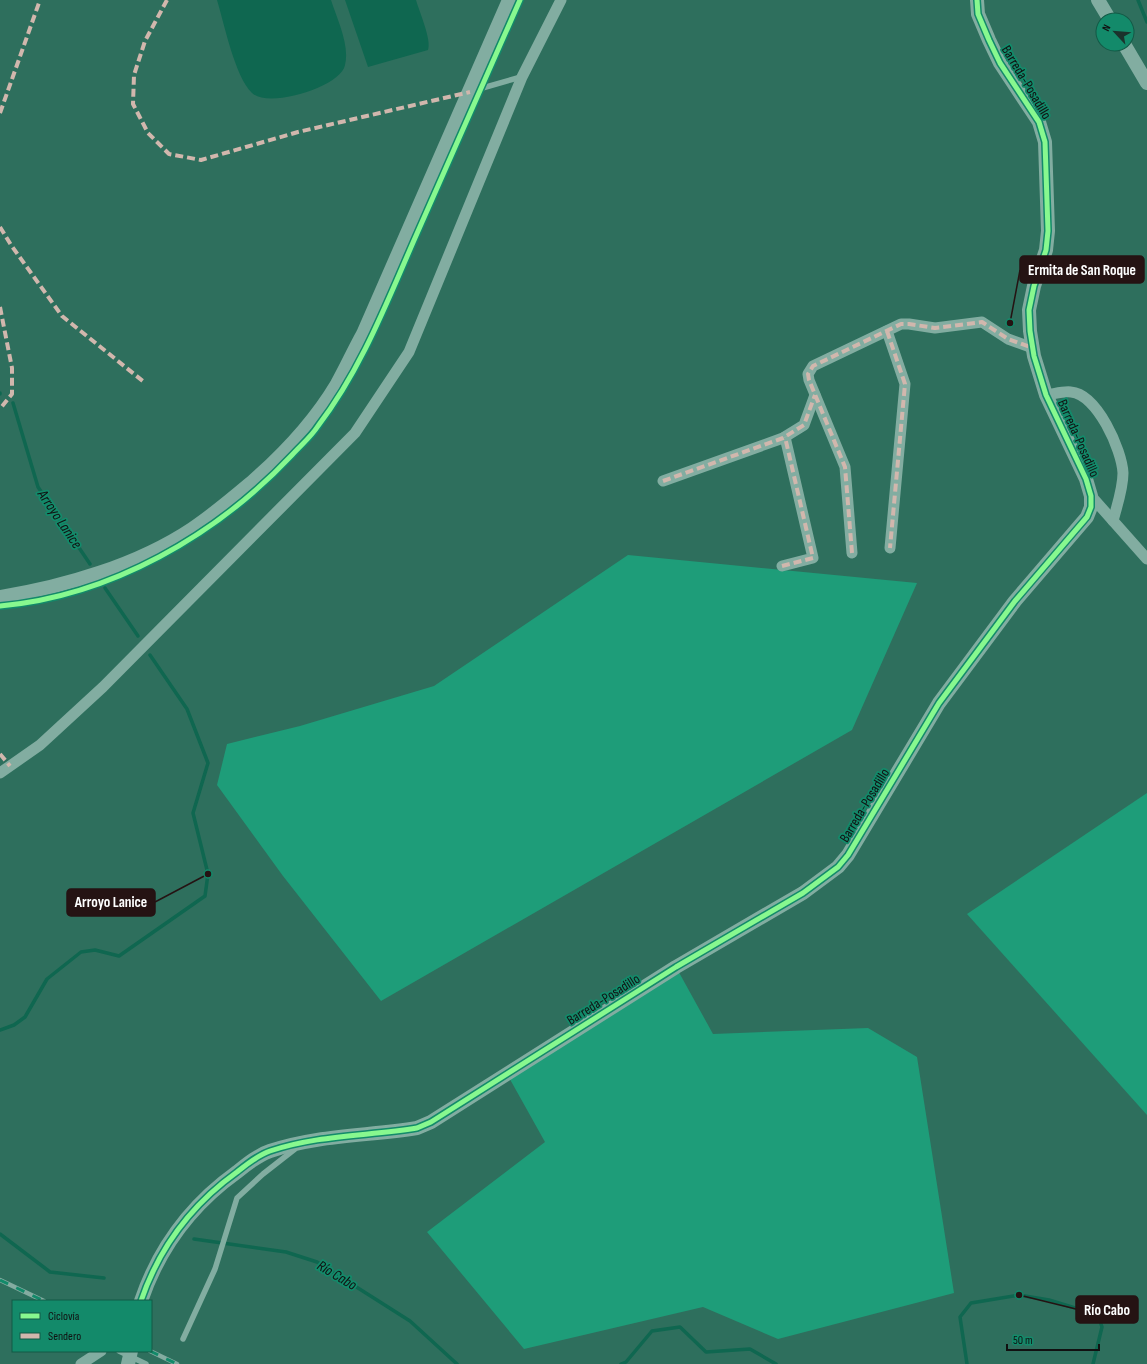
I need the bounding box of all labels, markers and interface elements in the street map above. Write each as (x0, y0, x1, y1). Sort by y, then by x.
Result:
north arrow (1095, 12, 1135, 52)
text: N (1099, 22, 1114, 33)
street label: Barreda-Posadillo (998, 42, 1055, 122)
callout: Ermita de San Roque (1020, 256, 1144, 283)
text: Ermita de San Roque (1028, 261, 1136, 280)
street label: Barreda-Posadillo (1054, 397, 1103, 480)
water label: Arroyo Lanice (32, 485, 86, 552)
street label: Barreda-Posadillo (836, 765, 893, 845)
callout: Arroyo Lanice (67, 889, 155, 916)
text: Arroyo Lanice (74, 893, 147, 912)
street label: Barreda-Posadillo (564, 970, 643, 1029)
water label: Río Cabo (313, 1256, 360, 1295)
callout: Río Cabo (1076, 1296, 1138, 1323)
legend (12, 1300, 152, 1352)
text: Río Cabo (1084, 1301, 1130, 1320)
text: Ciclovía (48, 1309, 80, 1324)
scale bar (1007, 1326, 1099, 1352)
text: Sendero (48, 1329, 81, 1344)
text: 50 m (1013, 1333, 1033, 1348)

